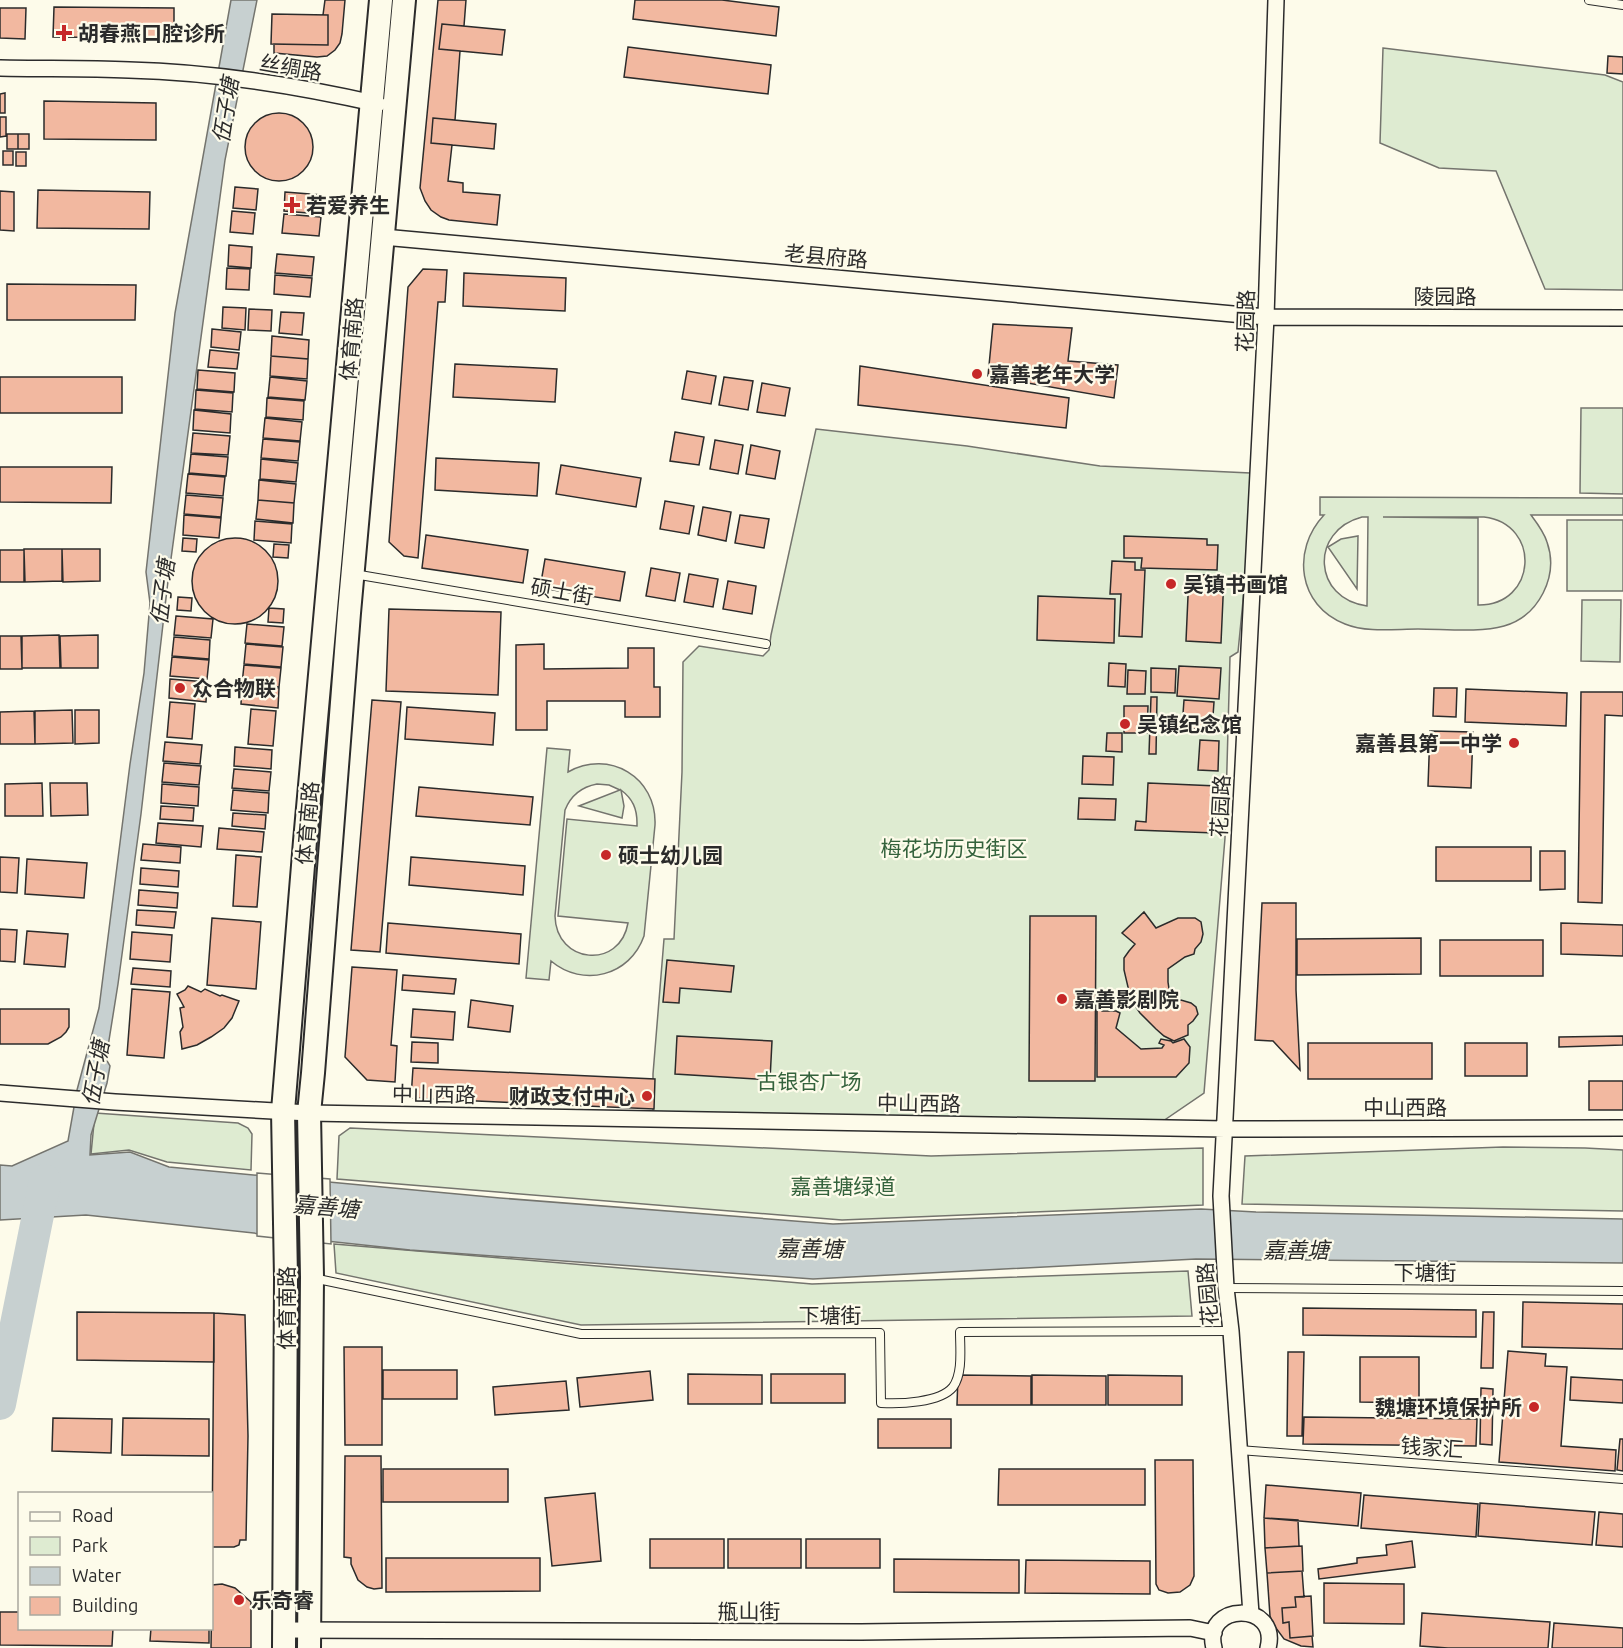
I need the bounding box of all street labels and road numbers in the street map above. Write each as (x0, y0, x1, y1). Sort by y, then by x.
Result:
street label: 丝绸路 (258, 50, 324, 84)
street label: 老县府路 (783, 240, 869, 272)
street label: 陵园路 (1414, 284, 1477, 308)
street label: 花园路 (1232, 289, 1258, 353)
street label: 体育南路 (335, 296, 367, 382)
street label: 硕士街 (529, 574, 595, 608)
street label: 花园路 (1206, 774, 1234, 838)
street label: 体育南路 (291, 780, 323, 866)
street label: 中山西路 (392, 1081, 476, 1107)
street label: 中山西路 (877, 1090, 961, 1116)
street label: 中山西路 (1363, 1095, 1447, 1119)
street label: 下塘街 (1394, 1260, 1457, 1284)
street label: 花园路 (1192, 1262, 1222, 1326)
street label: 体育南路 (274, 1266, 298, 1350)
street label: 下塘街 (799, 1303, 862, 1327)
street label: 钱家汇 (1400, 1433, 1464, 1461)
street label: 甁山街 (718, 1599, 781, 1623)

